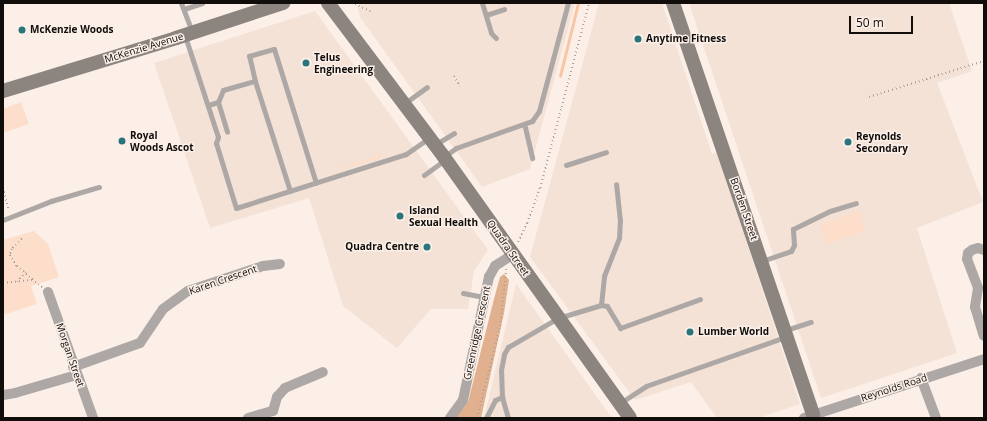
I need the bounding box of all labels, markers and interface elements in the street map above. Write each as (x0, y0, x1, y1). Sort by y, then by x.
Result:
scale bar (851, 8, 915, 34)
text: 50 m (856, 14, 884, 31)
place label: McKenzie Woods (30, 24, 113, 36)
marker: McKenzie Woods (17, 25, 27, 35)
street label: McKenzie Avenue (103, 30, 185, 66)
place label: Anytime Fitness (646, 33, 726, 45)
marker: Anytime Fitness (633, 34, 643, 44)
place label: Telus Engineering (314, 51, 373, 74)
marker: Telus Engineering (301, 58, 311, 68)
place label: Royal Woods Ascot (130, 129, 193, 152)
place label: Reynolds Secondary (856, 130, 908, 154)
marker: Royal Woods Ascot (117, 136, 127, 146)
marker: Reynolds Secondary (843, 137, 853, 147)
street label: Borden Street (728, 176, 760, 242)
place label: Island Sexual Health (409, 204, 478, 228)
marker: Island Sexual Health (394, 210, 406, 222)
street label: Quadra Street (484, 218, 532, 278)
place label: Quadra Centre (345, 241, 419, 253)
marker: Quadra Centre (422, 242, 432, 252)
street label: Karen Crescent (187, 263, 259, 297)
street label: Greenridge Crescent (461, 285, 493, 381)
street label: Morgan Street (53, 321, 87, 389)
place label: Lumber World (698, 326, 769, 338)
marker: Lumber World (685, 327, 695, 337)
street label: Reynolds Road (859, 372, 929, 404)

